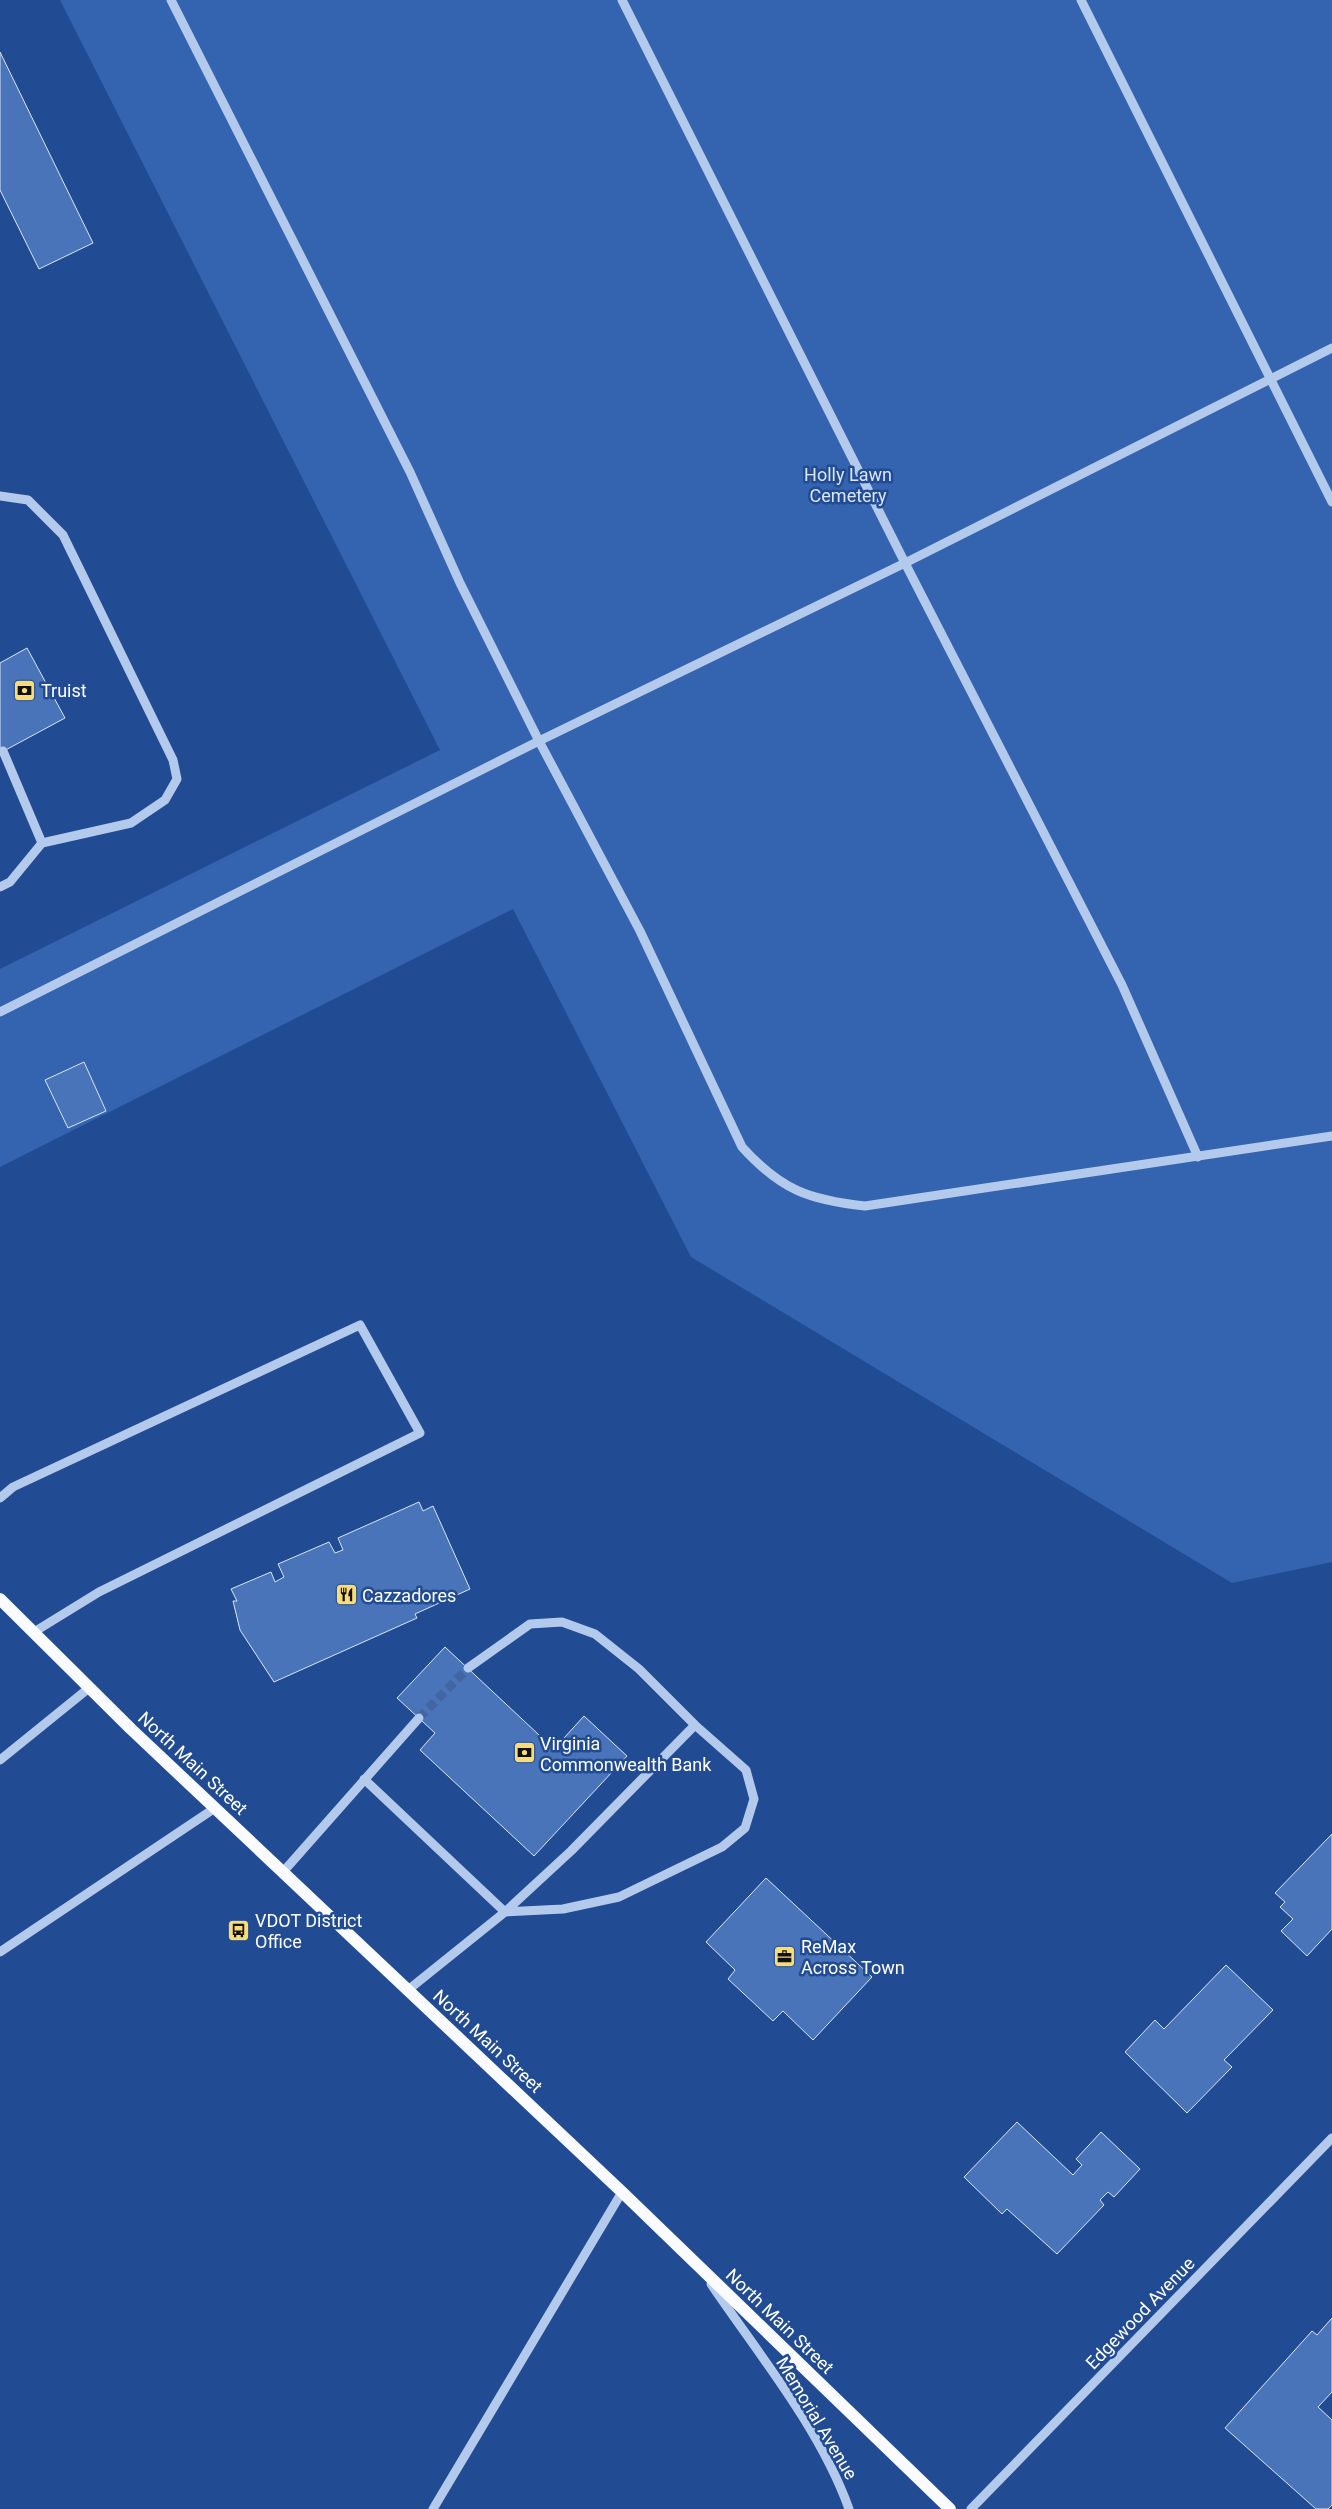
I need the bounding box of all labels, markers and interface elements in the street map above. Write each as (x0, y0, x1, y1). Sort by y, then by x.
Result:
park label: Holly Lawn Cemetery (804, 464, 892, 506)
bank icon: Truist (13, 678, 37, 702)
place label: Truist (41, 680, 87, 701)
restaurant icon: Cazzadores (334, 1583, 358, 1607)
place label: Cazzadores (362, 1585, 456, 1606)
street label: North Main Street (134, 1707, 252, 1819)
place label: Virginia Commonwealth Bank (540, 1733, 712, 1775)
bank icon: Virginia Commonwealth Bank (512, 1741, 536, 1765)
place label: VDOT District Office (255, 1910, 363, 1952)
bus stop icon: VDOT District Office (227, 1918, 251, 1942)
place label: ReMax Across Town (801, 1936, 905, 1978)
office icon: ReMax Across Town (773, 1944, 797, 1968)
street label: North Main Street (429, 1985, 547, 2097)
street label: Edgewood Avenue (1081, 2253, 1199, 2373)
street label: North Main Street (722, 2264, 838, 2378)
street label: Memorial Avenue (772, 2353, 862, 2483)

